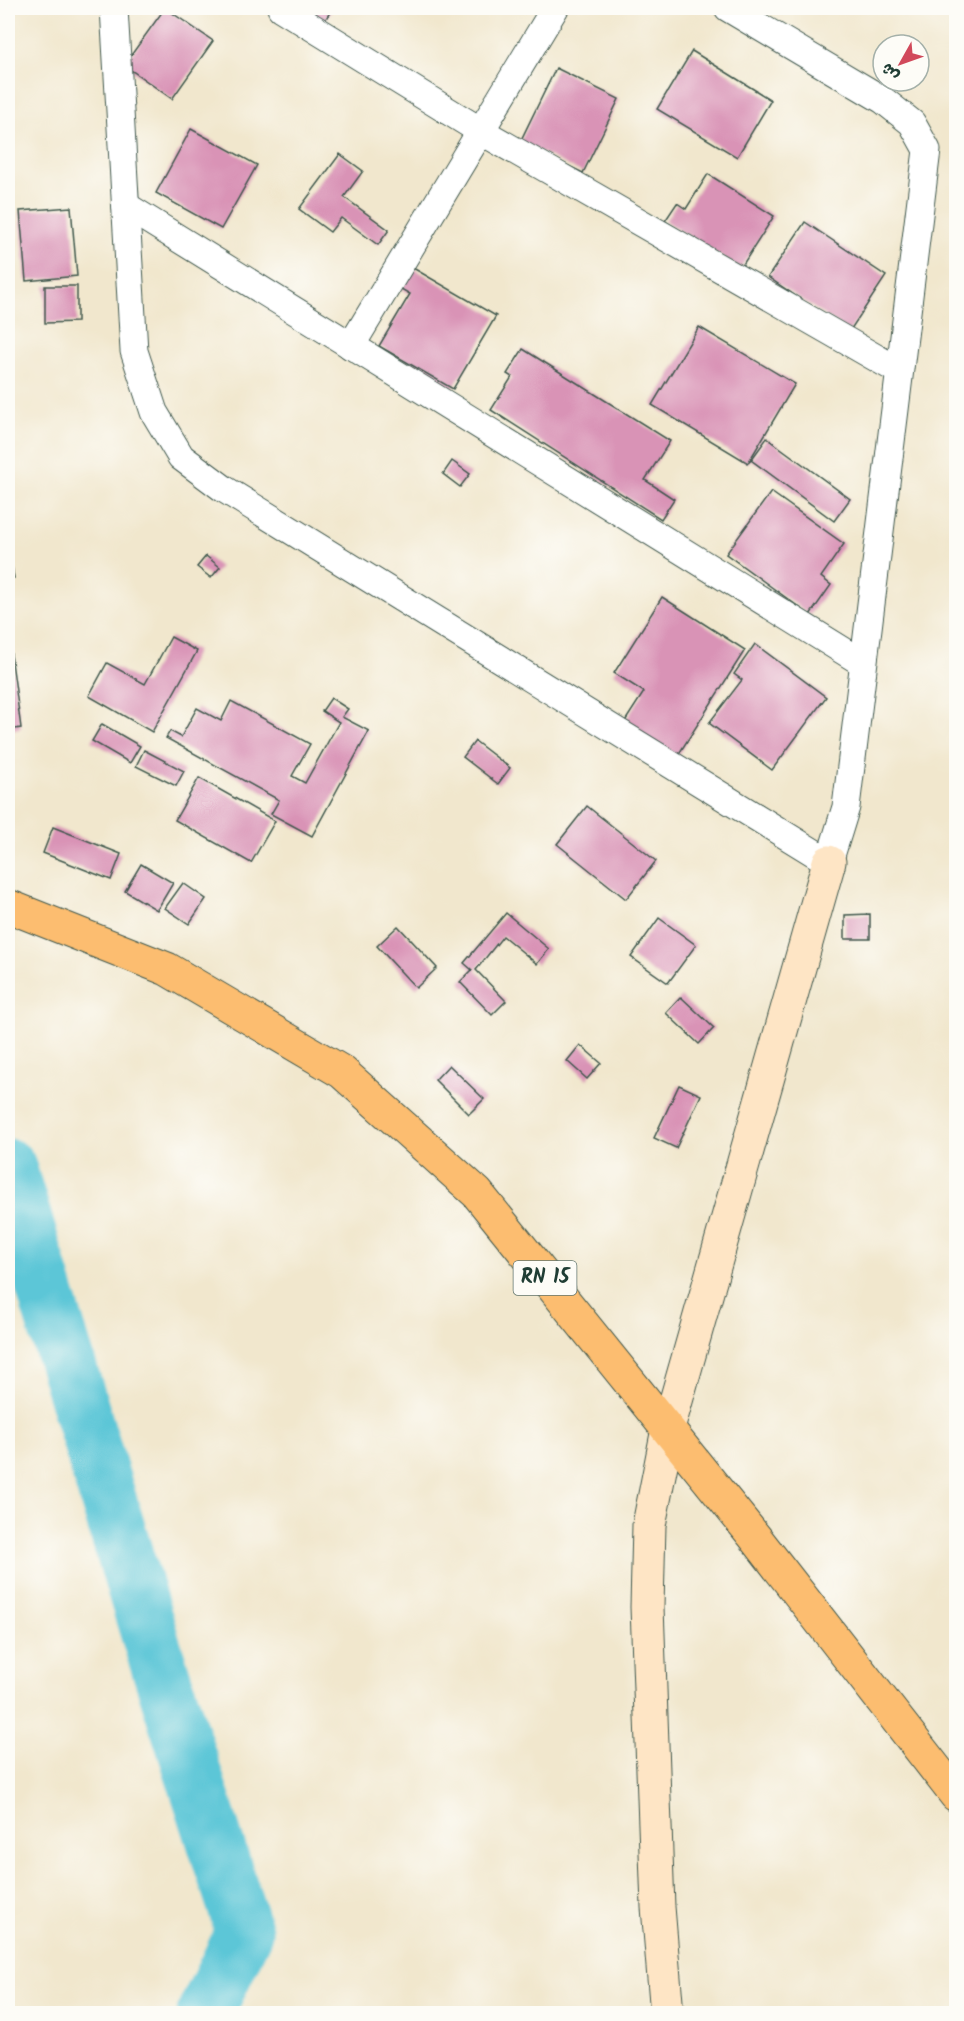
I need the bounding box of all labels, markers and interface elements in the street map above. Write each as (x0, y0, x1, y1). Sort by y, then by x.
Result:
north arrow (871, 33, 931, 93)
text: ش (875, 57, 906, 86)
road number: RN 15 (514, 1261, 576, 1295)

